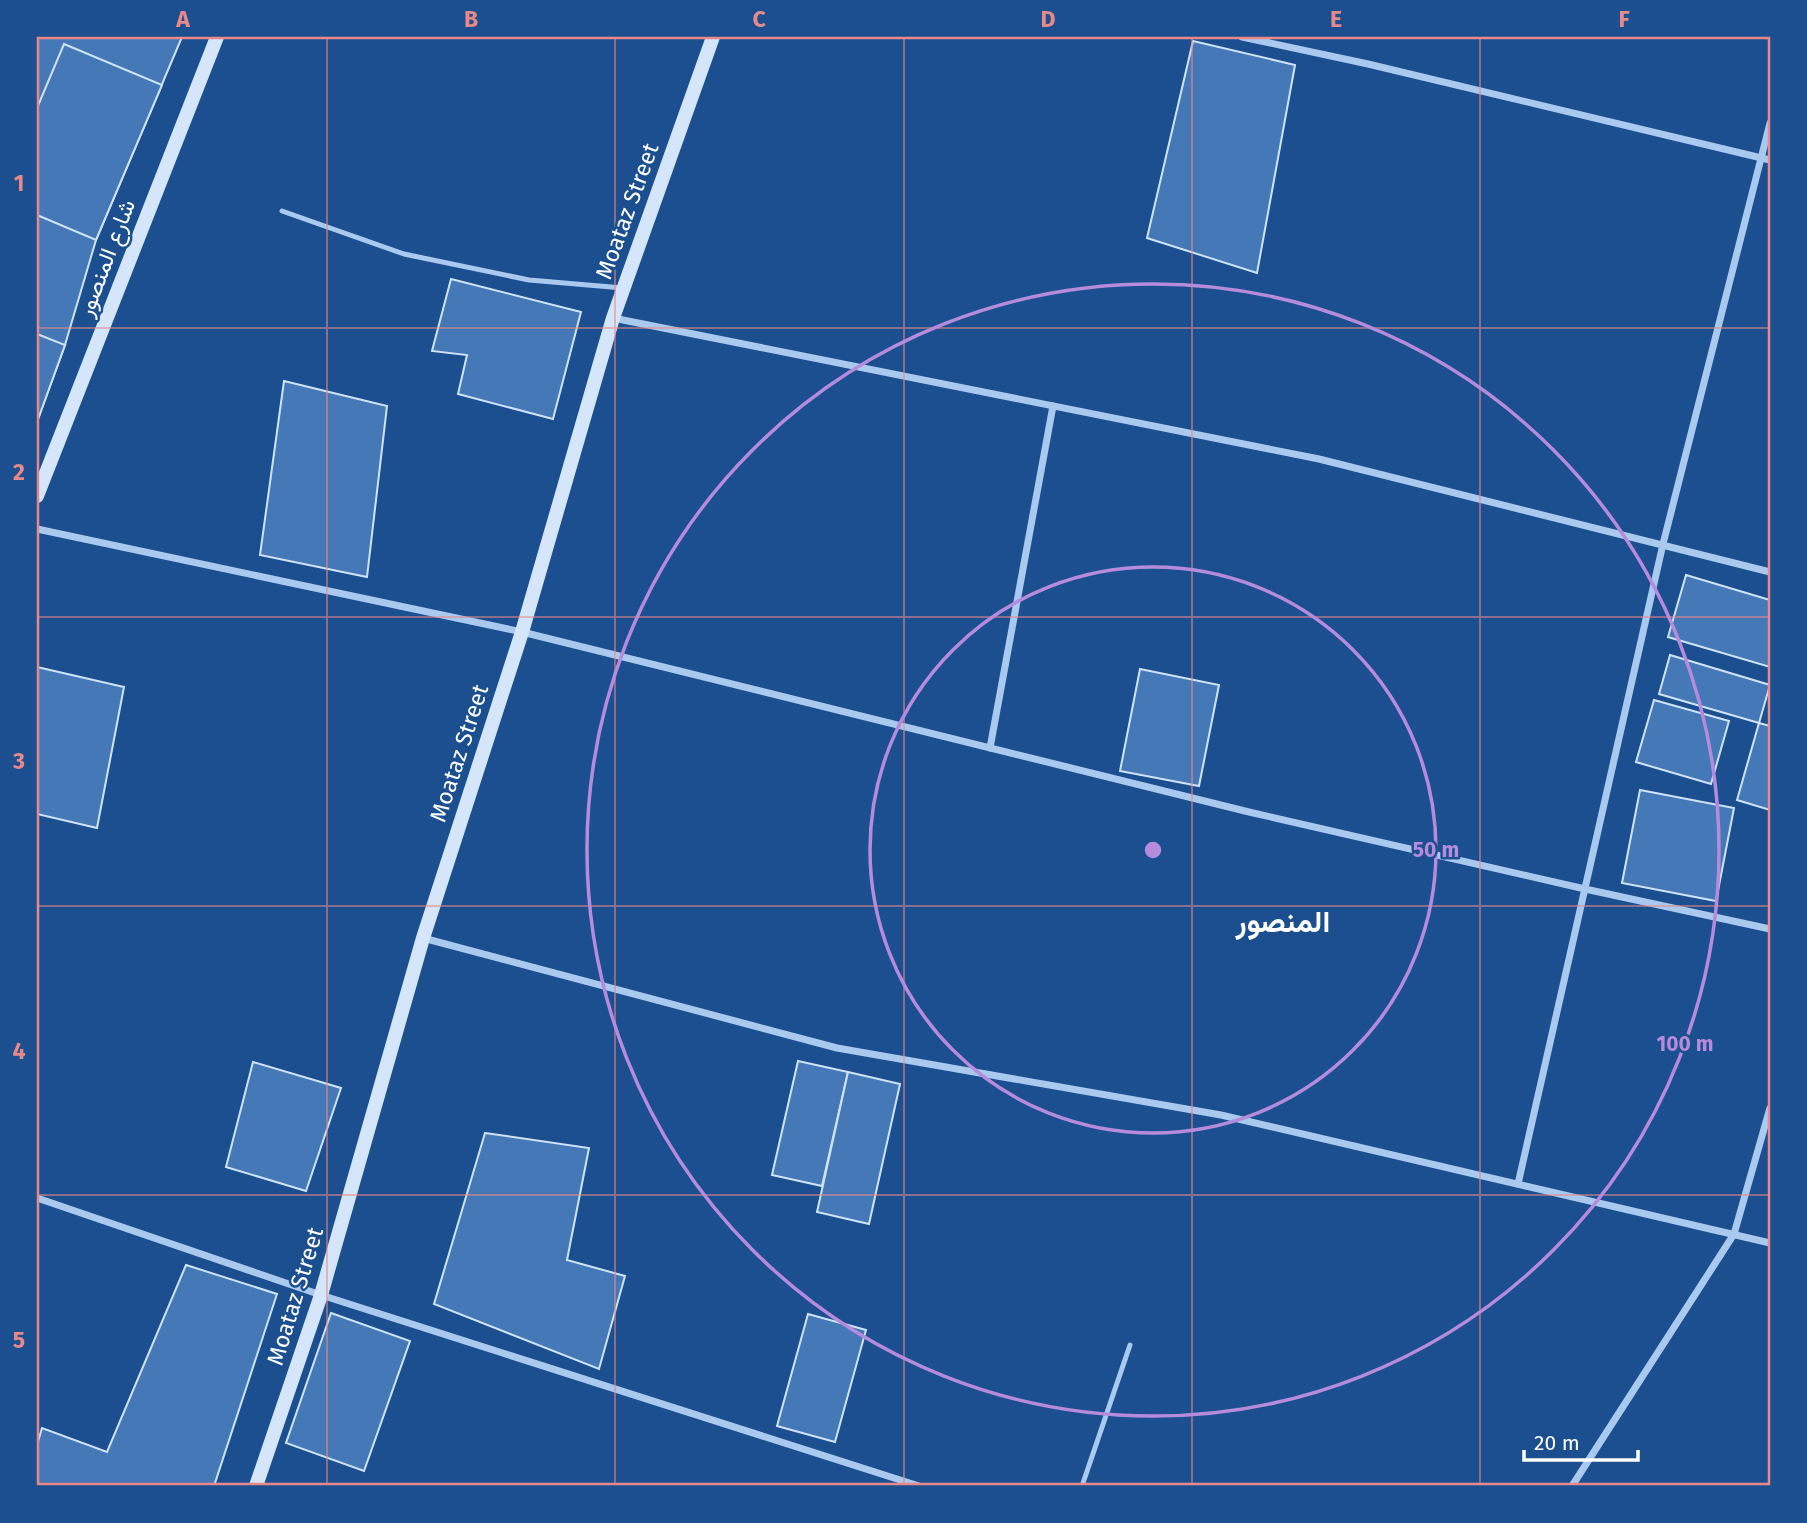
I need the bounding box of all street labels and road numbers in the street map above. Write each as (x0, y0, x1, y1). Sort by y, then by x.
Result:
street label: Moataz Street (589, 138, 665, 283)
street label: شارع المنصور (71, 196, 143, 322)
street label: Moataz Street (424, 680, 495, 825)
street label: Moataz Street (261, 1223, 329, 1368)

